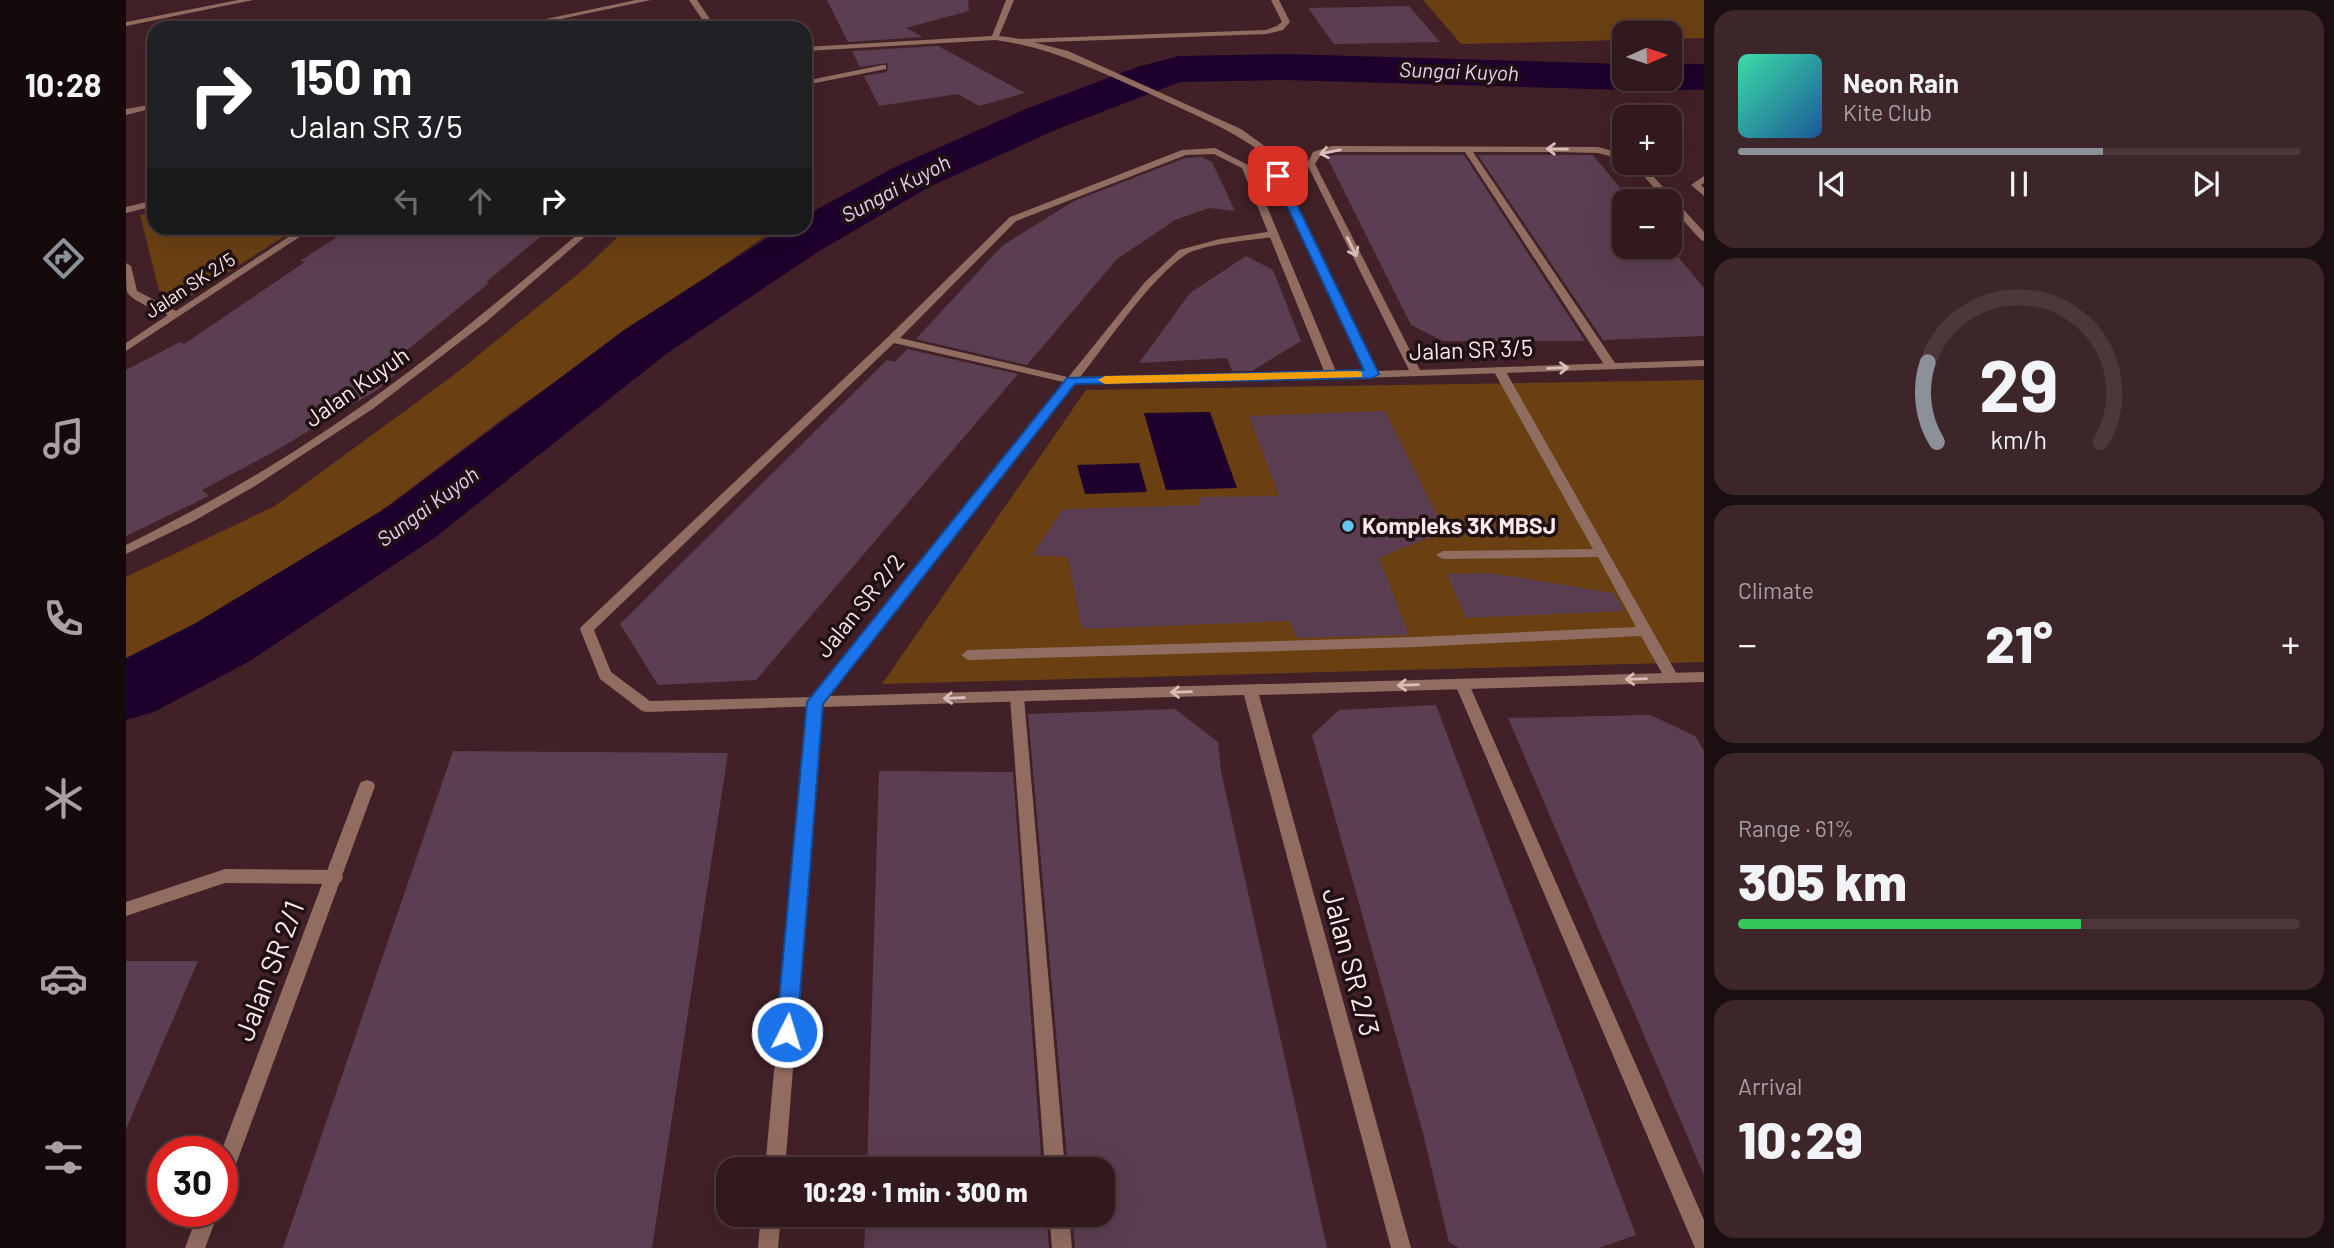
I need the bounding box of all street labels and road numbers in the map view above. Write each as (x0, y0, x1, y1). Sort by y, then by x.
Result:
street label: Jalan SK 2/5 (140, 247, 239, 322)
street label: Jalan SR 3/5 (1408, 333, 1533, 365)
street label: Jalan Kuyuh (299, 340, 414, 432)
street label: Jalan SR 2/2 (809, 548, 909, 663)
street label: Jalan SR 2/3 (1316, 884, 1388, 1039)
street label: Jalan SR 2/1 (226, 896, 310, 1045)

